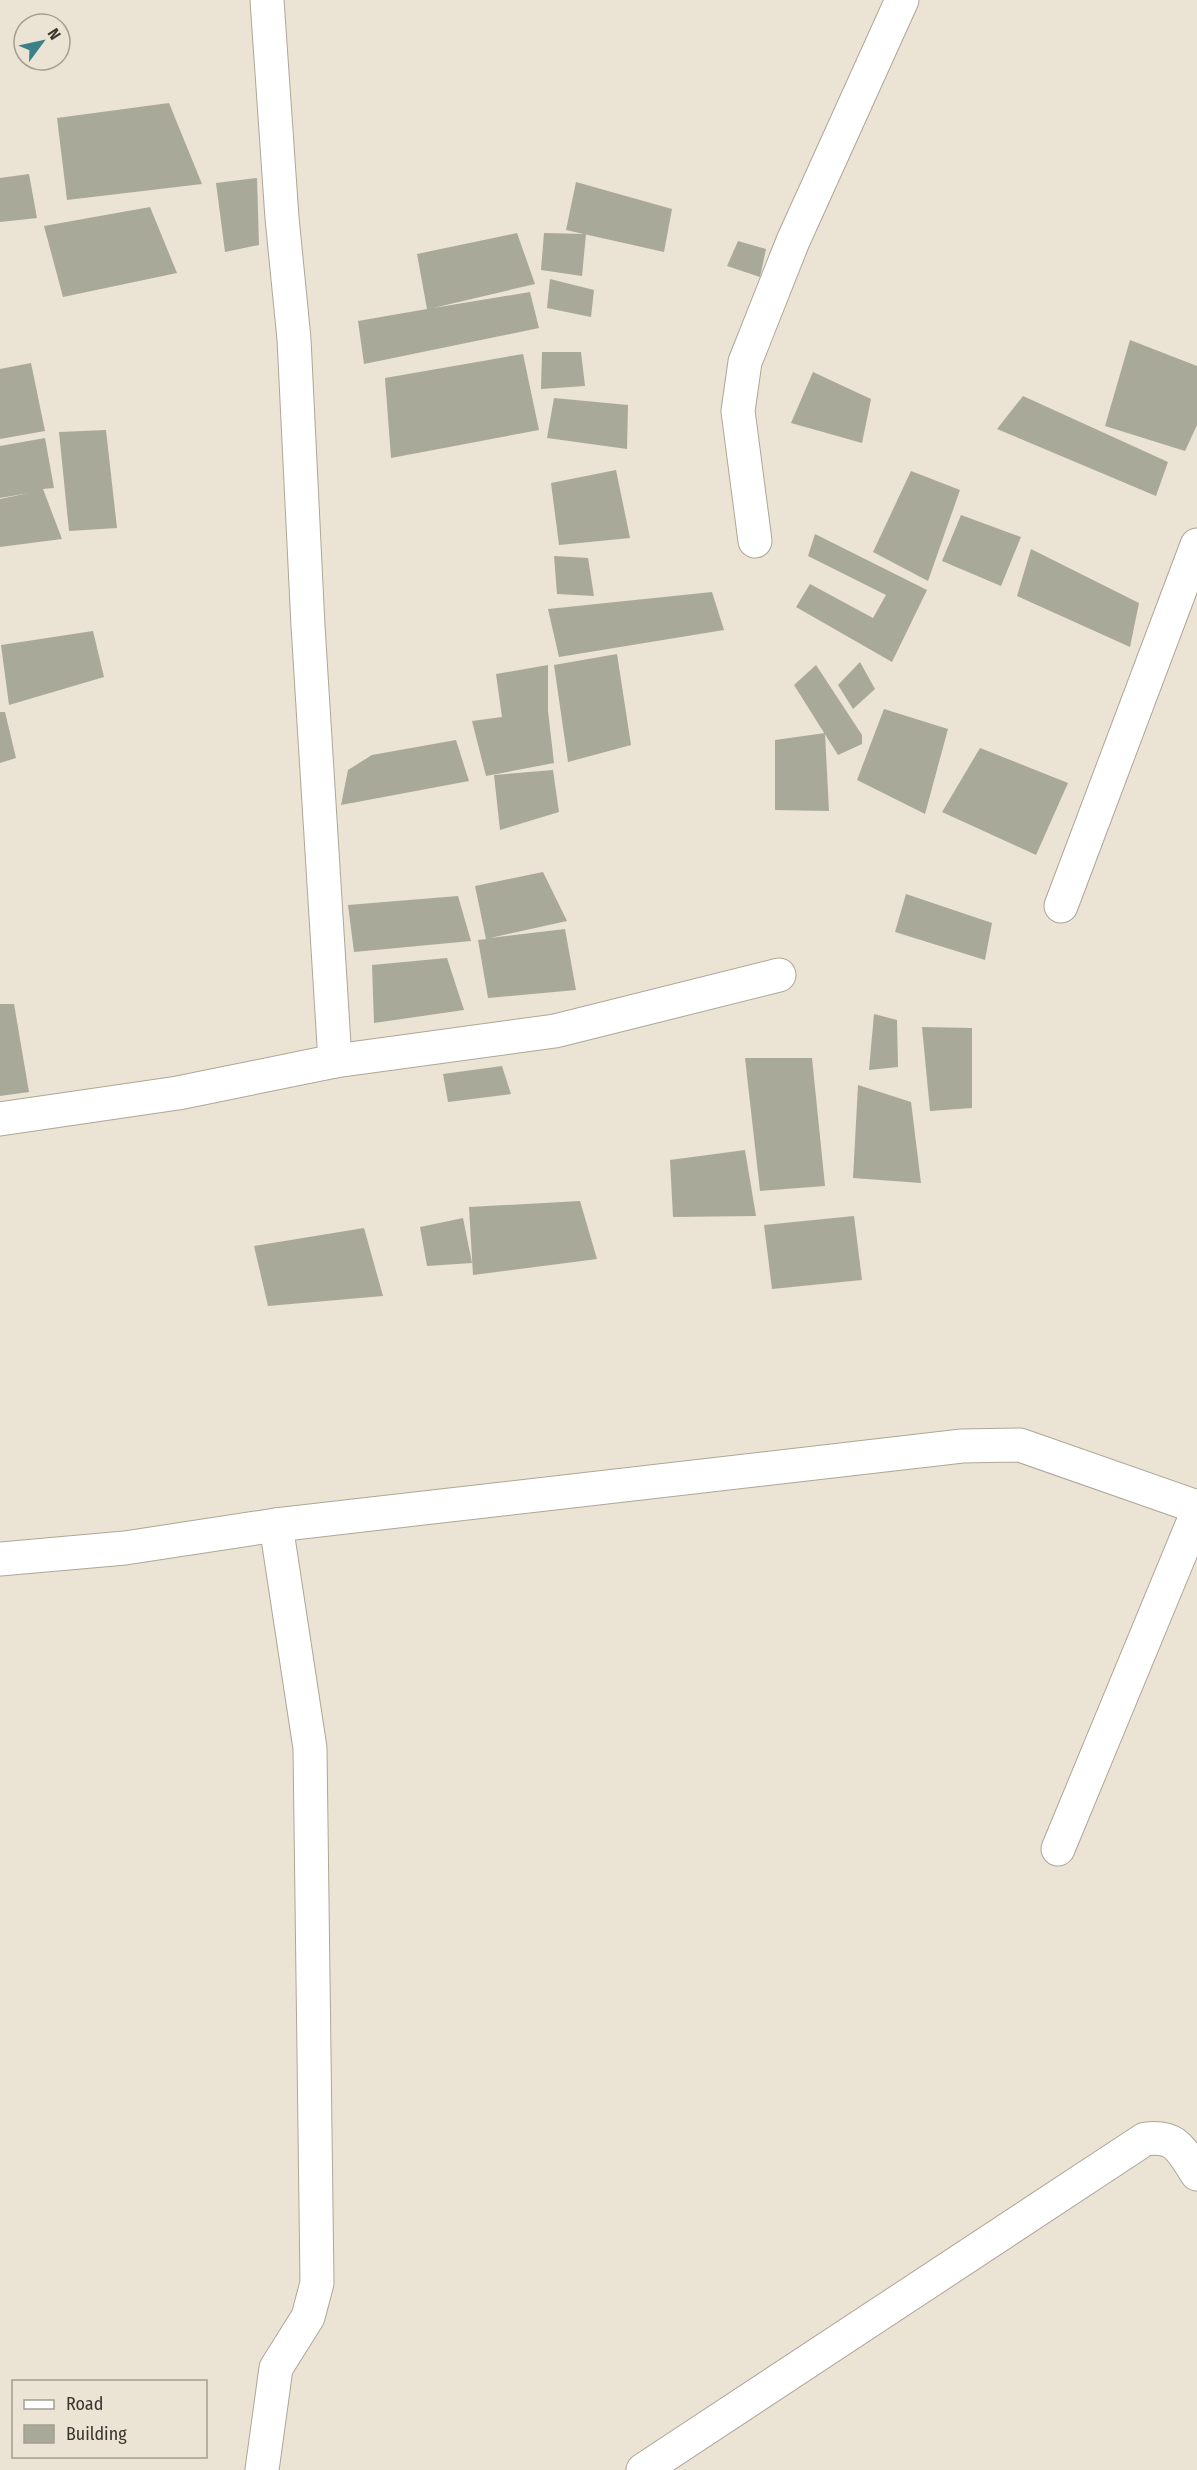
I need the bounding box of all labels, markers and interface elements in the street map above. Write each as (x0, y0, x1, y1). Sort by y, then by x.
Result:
north arrow (12, 12, 72, 72)
text: N (44, 25, 65, 43)
legend (12, 2380, 207, 2458)
text: Road (66, 2393, 103, 2415)
text: Building (66, 2423, 127, 2445)

